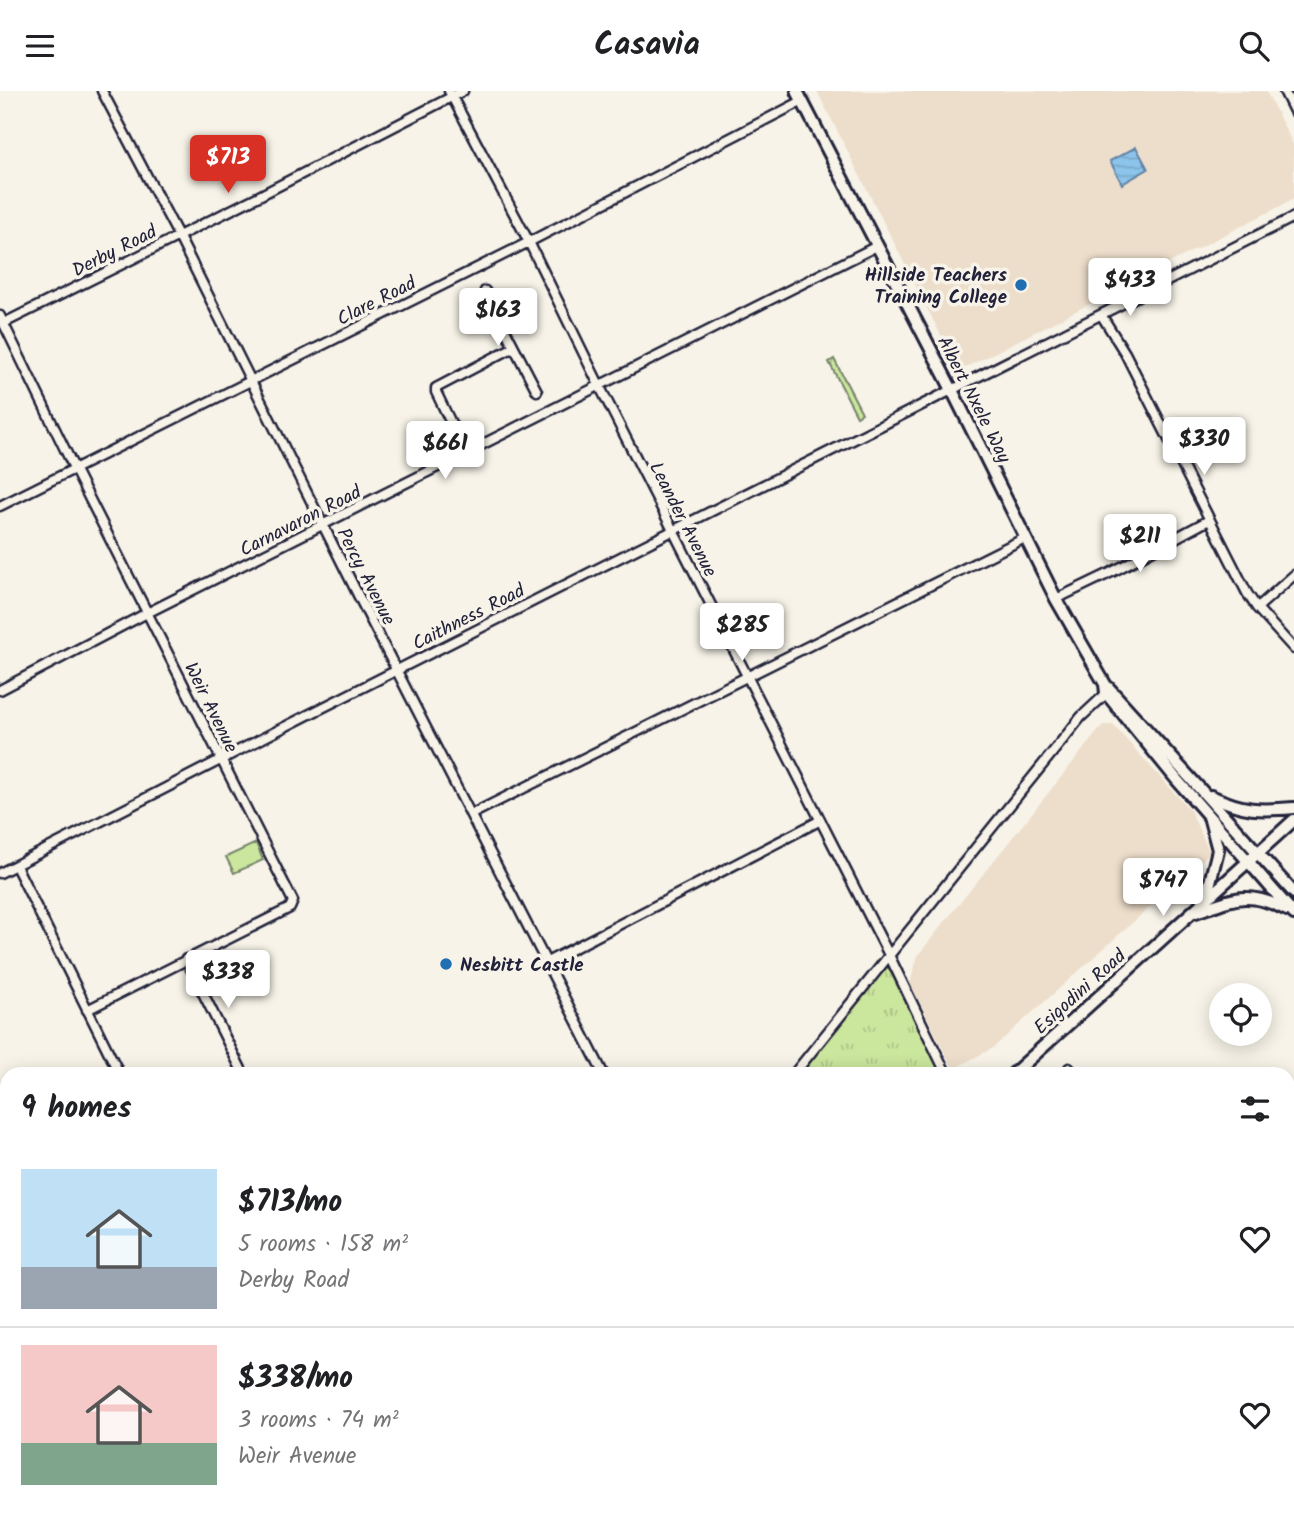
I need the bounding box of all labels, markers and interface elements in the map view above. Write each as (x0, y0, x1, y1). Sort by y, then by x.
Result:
text: Casavia (594, 20, 700, 71)
icon: menu (21, 27, 59, 65)
icon: search (1235, 27, 1273, 65)
pin: $713 (187, 135, 269, 195)
text: $713 (206, 140, 250, 176)
street label: Derby Road (67, 217, 163, 286)
pin: $433 (1089, 259, 1171, 318)
place label: Hillside Teachers Training College (865, 261, 1007, 313)
text: $433 (1104, 263, 1156, 299)
street label: Clare Road (332, 269, 422, 335)
marker: Hillside Teachers Training College (1013, 277, 1029, 293)
pin: $163 (457, 289, 539, 348)
text: $163 (475, 293, 521, 329)
street label: Albert Nxele Way (928, 331, 1019, 470)
pin: $330 (1163, 417, 1245, 477)
pin: $661 (404, 421, 486, 481)
text: $330 (1179, 422, 1229, 458)
text: $661 (422, 426, 468, 462)
street label: Leander Avenue (640, 457, 724, 583)
street label: Carnavaron Road (235, 478, 368, 565)
pin: $211 (1099, 515, 1181, 574)
text: $211 (1120, 519, 1160, 555)
street label: Percy Avenue (328, 523, 403, 631)
street label: Caithness Road (407, 576, 531, 659)
pin: $285 (701, 603, 783, 663)
text: $285 (716, 608, 768, 644)
street label: Weir Avenue (175, 657, 245, 759)
pin: $747 (1122, 859, 1204, 918)
text: $747 (1139, 863, 1187, 899)
street label: Esigodini Road (1027, 942, 1134, 1042)
pin: $338 (187, 951, 269, 1010)
place label: Nesbitt Castle (460, 951, 583, 981)
text: $338 (202, 955, 254, 991)
marker: Nesbitt Castle (438, 956, 454, 972)
map controls (1209, 983, 1272, 1046)
button: locate (1209, 983, 1272, 1046)
text: 9 homes (21, 1085, 132, 1133)
icon: filters (1236, 1090, 1274, 1128)
text: $713/mo (238, 1179, 342, 1227)
icon: home (77, 1197, 161, 1281)
icon: heart (1236, 1220, 1274, 1258)
text: 5 rooms · 158 m² (238, 1227, 408, 1263)
text: Derby Road (238, 1263, 349, 1299)
text: $338/mo (238, 1355, 353, 1403)
icon: home (77, 1373, 161, 1457)
icon: heart (1236, 1396, 1274, 1434)
text: 3 rooms · 74 m² (238, 1403, 399, 1439)
text: Weir Avenue (238, 1439, 356, 1475)

